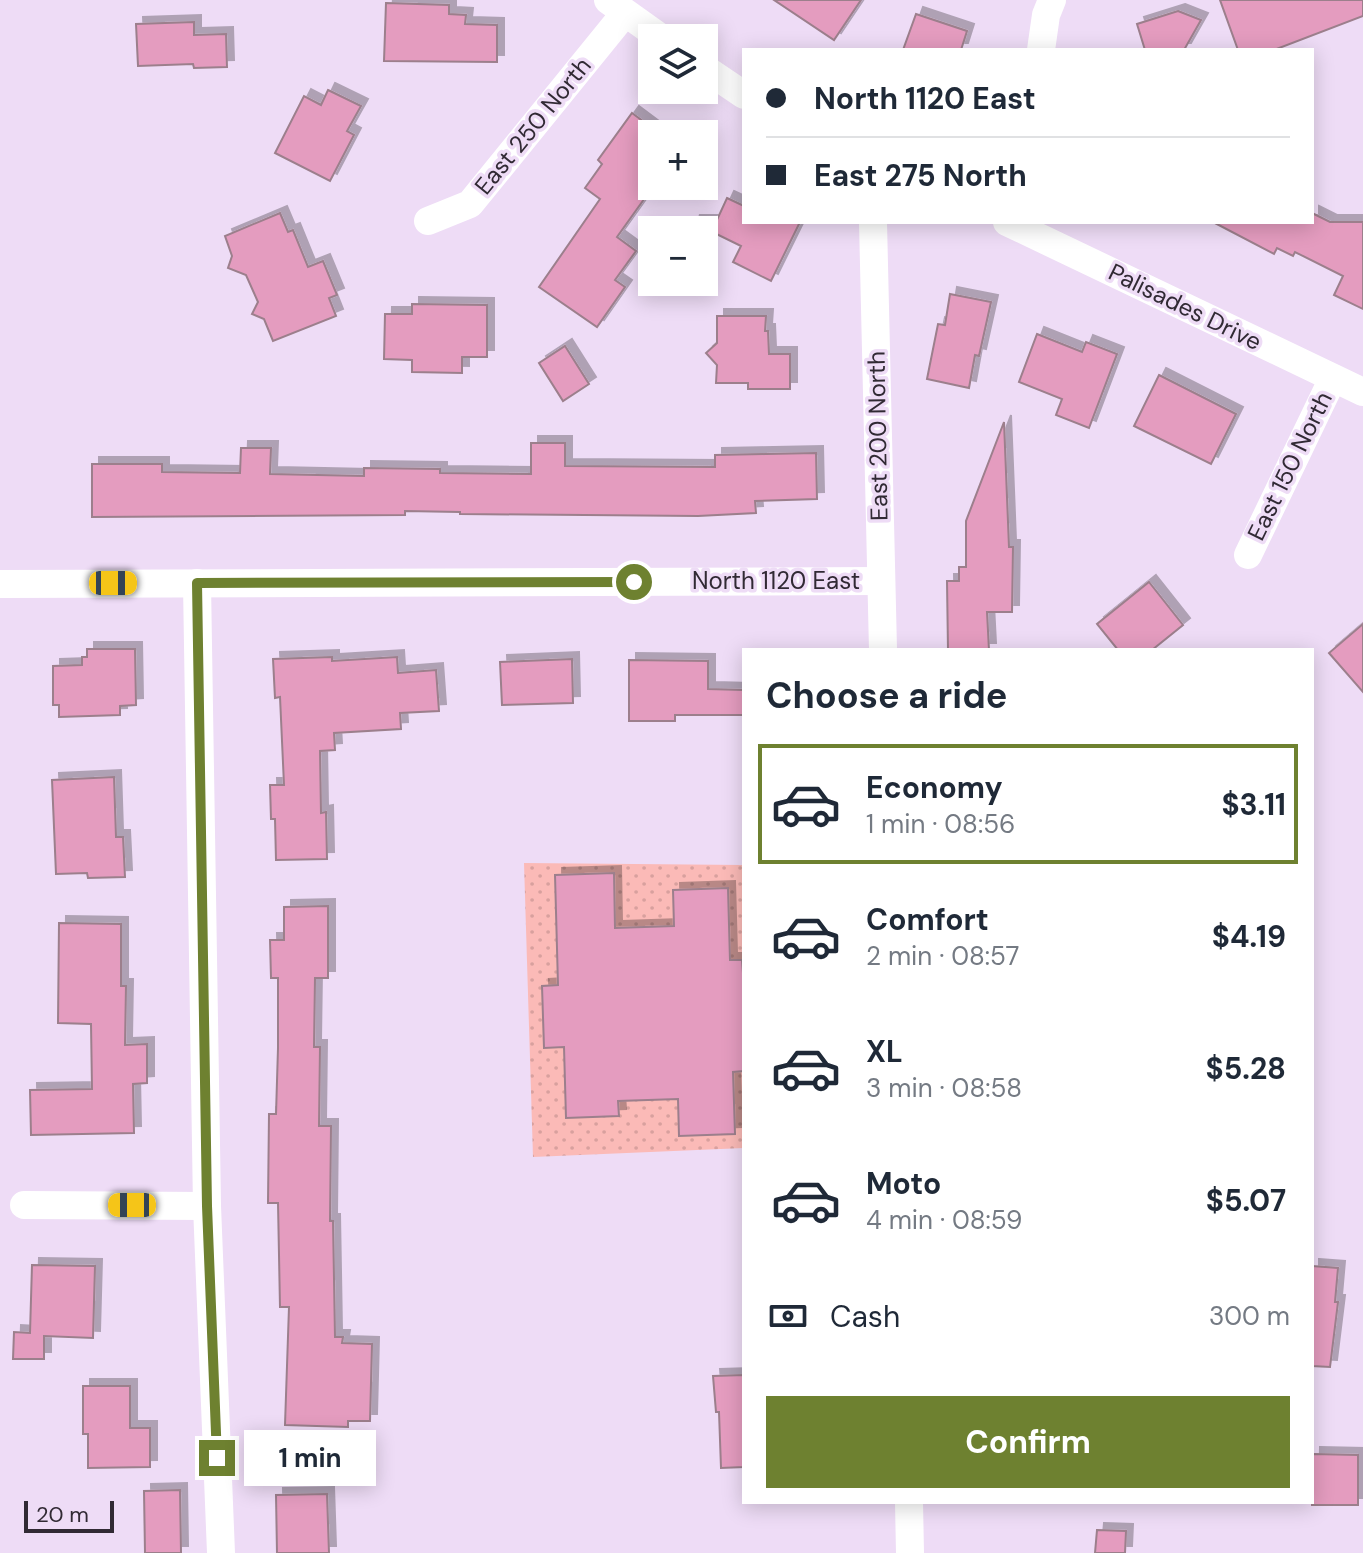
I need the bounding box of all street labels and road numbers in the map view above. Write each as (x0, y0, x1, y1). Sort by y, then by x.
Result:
street label: East 250 North (468, 51, 598, 201)
street label: Palisades Drive (1104, 256, 1267, 357)
street label: East 200 North (861, 351, 894, 521)
street label: East 150 North (1240, 386, 1339, 545)
street label: North 1120 East (692, 565, 860, 596)

